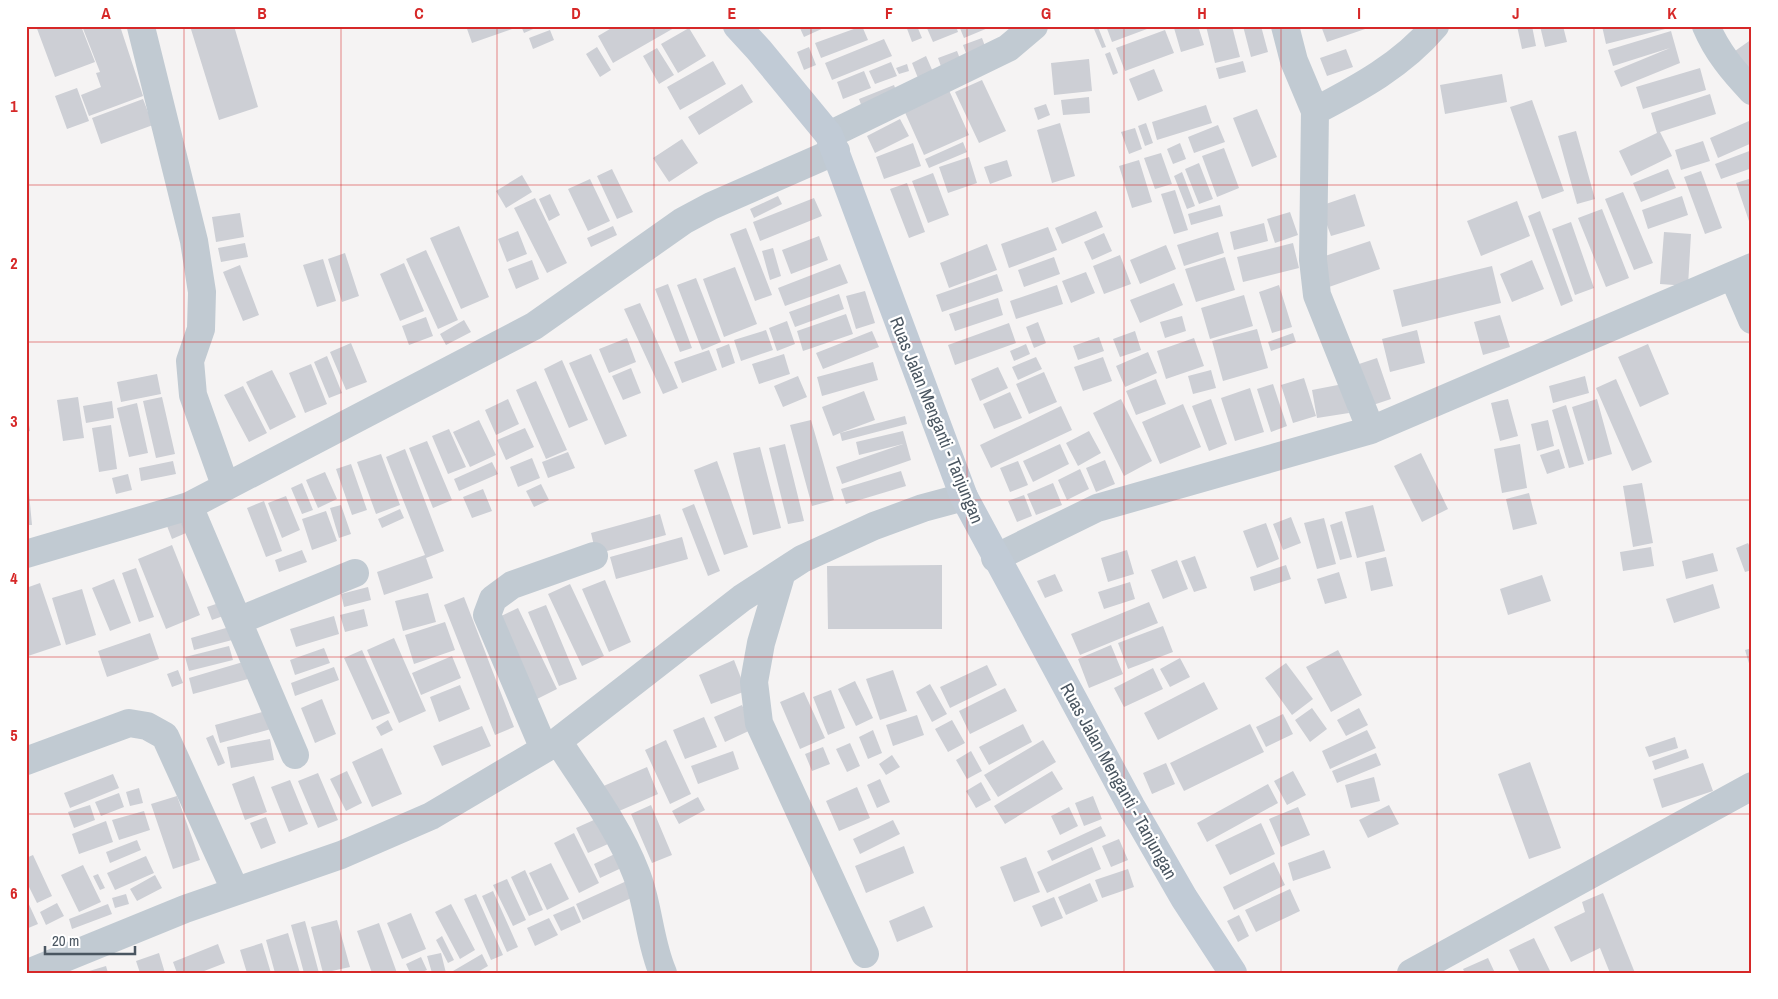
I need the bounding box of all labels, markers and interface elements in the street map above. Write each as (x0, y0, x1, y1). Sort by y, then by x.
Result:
text: A (101, 2, 111, 24)
text: B (257, 2, 267, 24)
text: C (414, 2, 424, 24)
text: D (571, 2, 581, 24)
text: E (728, 2, 737, 24)
text: F (885, 2, 893, 24)
text: G (1041, 2, 1051, 24)
text: H (1197, 2, 1207, 24)
text: I (1357, 2, 1361, 24)
text: J (1512, 2, 1520, 24)
text: K (1667, 2, 1677, 24)
text: 1 (10, 95, 18, 117)
text: 2 (10, 252, 18, 274)
street label: Ruas Jalan Menganti - Tanjungan (884, 313, 990, 527)
text: 3 (10, 410, 18, 432)
text: 4 (10, 567, 18, 589)
street label: Ruas Jalan Menganti - Tanjungan (1055, 678, 1183, 884)
text: 5 (10, 724, 18, 746)
text: 6 (10, 882, 18, 904)
scale bar (45, 924, 135, 956)
text: 20 m (52, 930, 79, 951)

